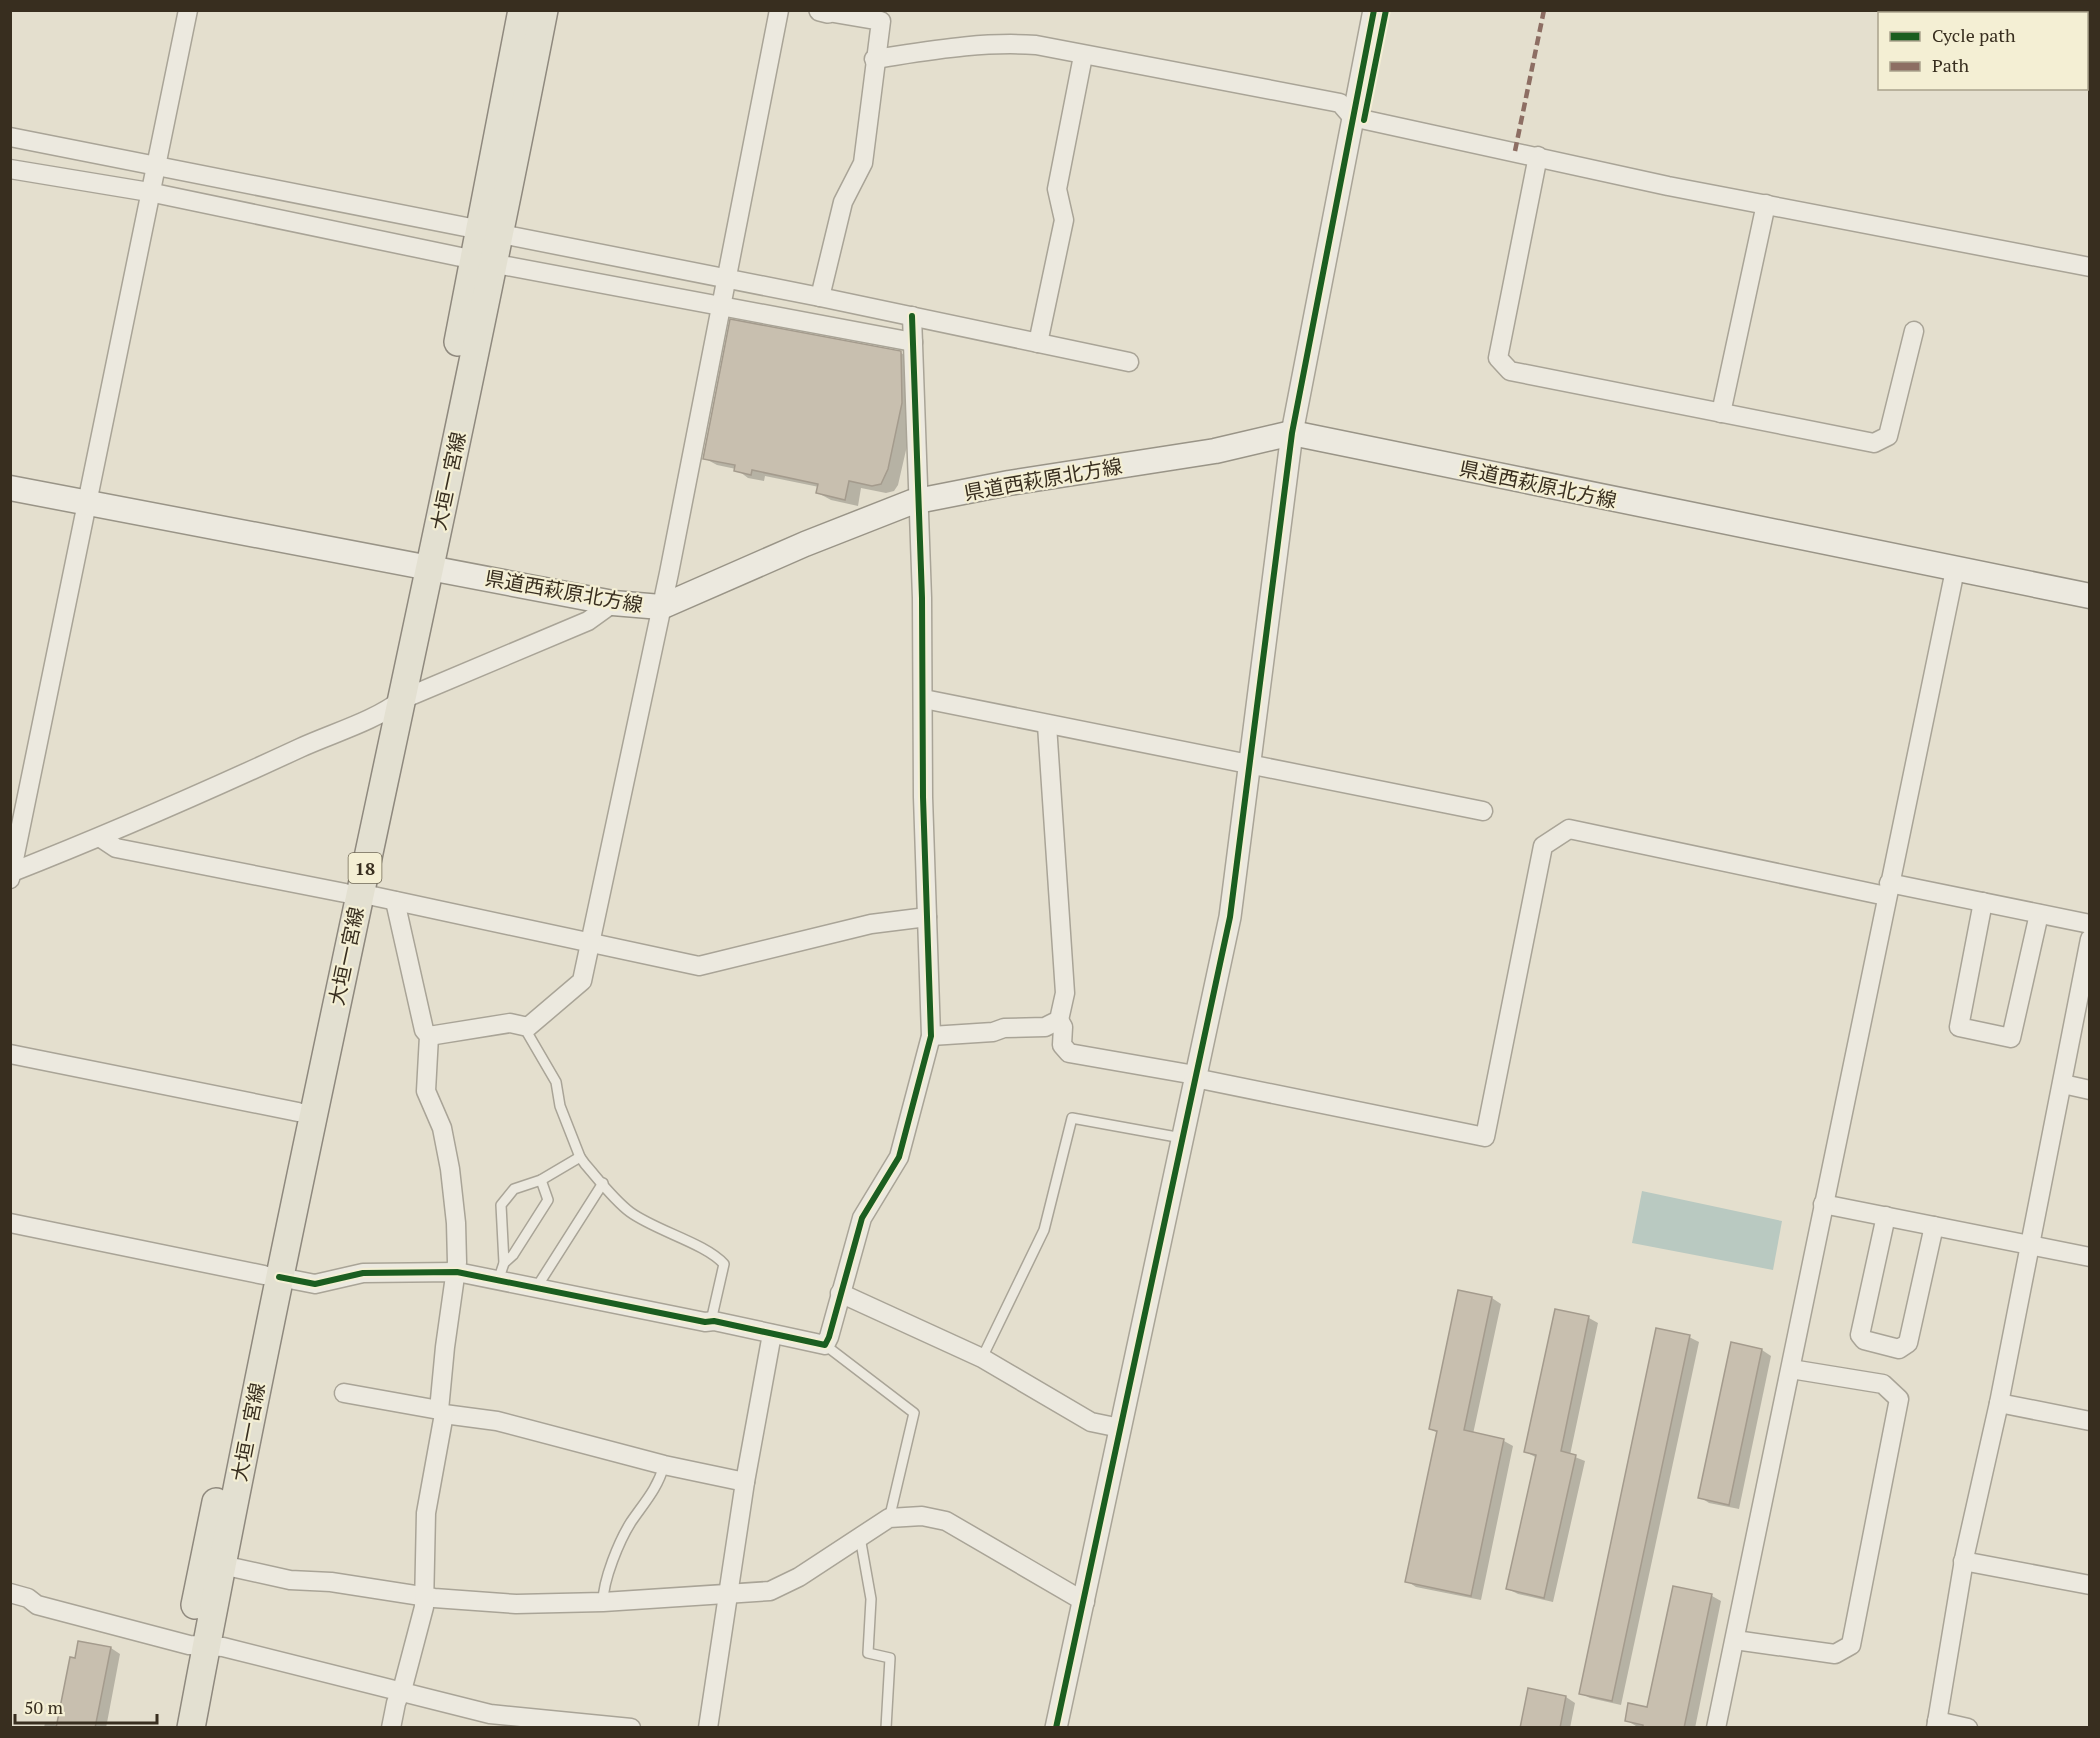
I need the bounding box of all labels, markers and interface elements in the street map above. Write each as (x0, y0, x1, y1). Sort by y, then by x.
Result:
legend (1878, 12, 2088, 90)
text: Cycle path (1932, 23, 2016, 47)
text: Path (1932, 53, 1969, 77)
street label: 大垣一宮線 (424, 429, 472, 533)
street label: 県道西萩原北方線 (962, 452, 1124, 506)
street label: 県道西萩原北方線 (1457, 454, 1619, 514)
street label: 県道西萩原北方線 (483, 564, 645, 618)
road number: 18 (348, 853, 382, 883)
street label: 大垣一宮線 (322, 904, 370, 1008)
street label: 大垣一宮線 (225, 1380, 271, 1484)
scale bar (15, 1687, 158, 1725)
text: 50 m (24, 1695, 64, 1719)

